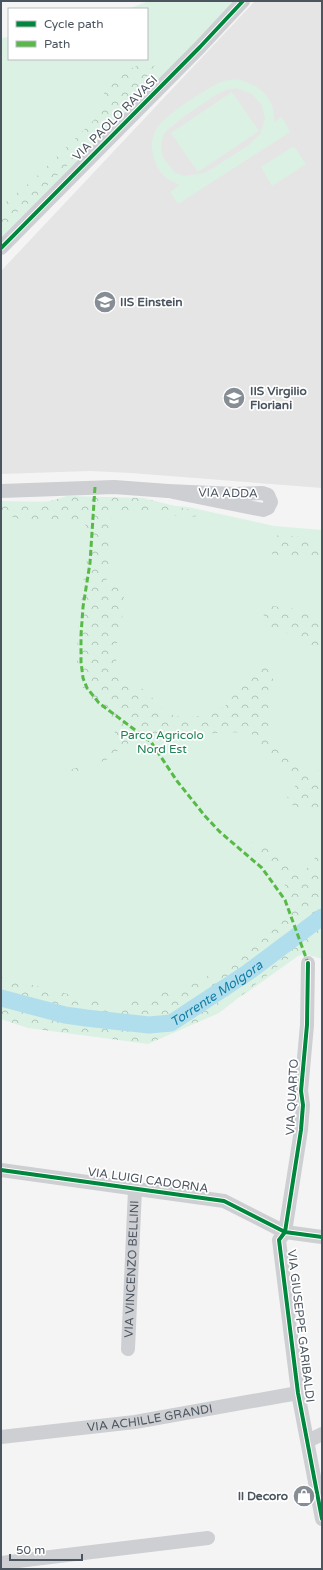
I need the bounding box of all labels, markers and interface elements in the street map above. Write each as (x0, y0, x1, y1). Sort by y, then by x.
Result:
legend (8, 8, 148, 60)
text: Cycle path (44, 17, 103, 31)
text: Path (44, 37, 70, 51)
street label: VIA PAOLO RAVASI (70, 73, 160, 163)
school or university icon: IIS Einstein (92, 289, 118, 315)
place label: IIS Einstein (120, 295, 183, 309)
place label: IIS Virgilio Floriani (250, 384, 307, 412)
school or university icon: IIS Virgilio Floriani (221, 385, 247, 411)
street label: VIA ADDA (198, 485, 258, 501)
park label: Parco Agricolo Nord Est (120, 728, 204, 756)
water label: Torrente Molgora (167, 957, 266, 1030)
street label: VIA QUARTO (283, 1058, 301, 1136)
street label: VIA LUIGI CADORNA (87, 1165, 209, 1195)
street label: VIA VINCENZO BELLINI (121, 1200, 141, 1338)
street label: VIA GIUSEPPE GARIBALDI (285, 1249, 317, 1403)
street label: VIA ACHILLE GRANDI (86, 1401, 214, 1434)
shop icon: Il Decoro (291, 1483, 317, 1509)
place label: Il Decoro (238, 1489, 288, 1503)
scale bar (10, 1536, 82, 1562)
text: 50 m (16, 1543, 45, 1557)

